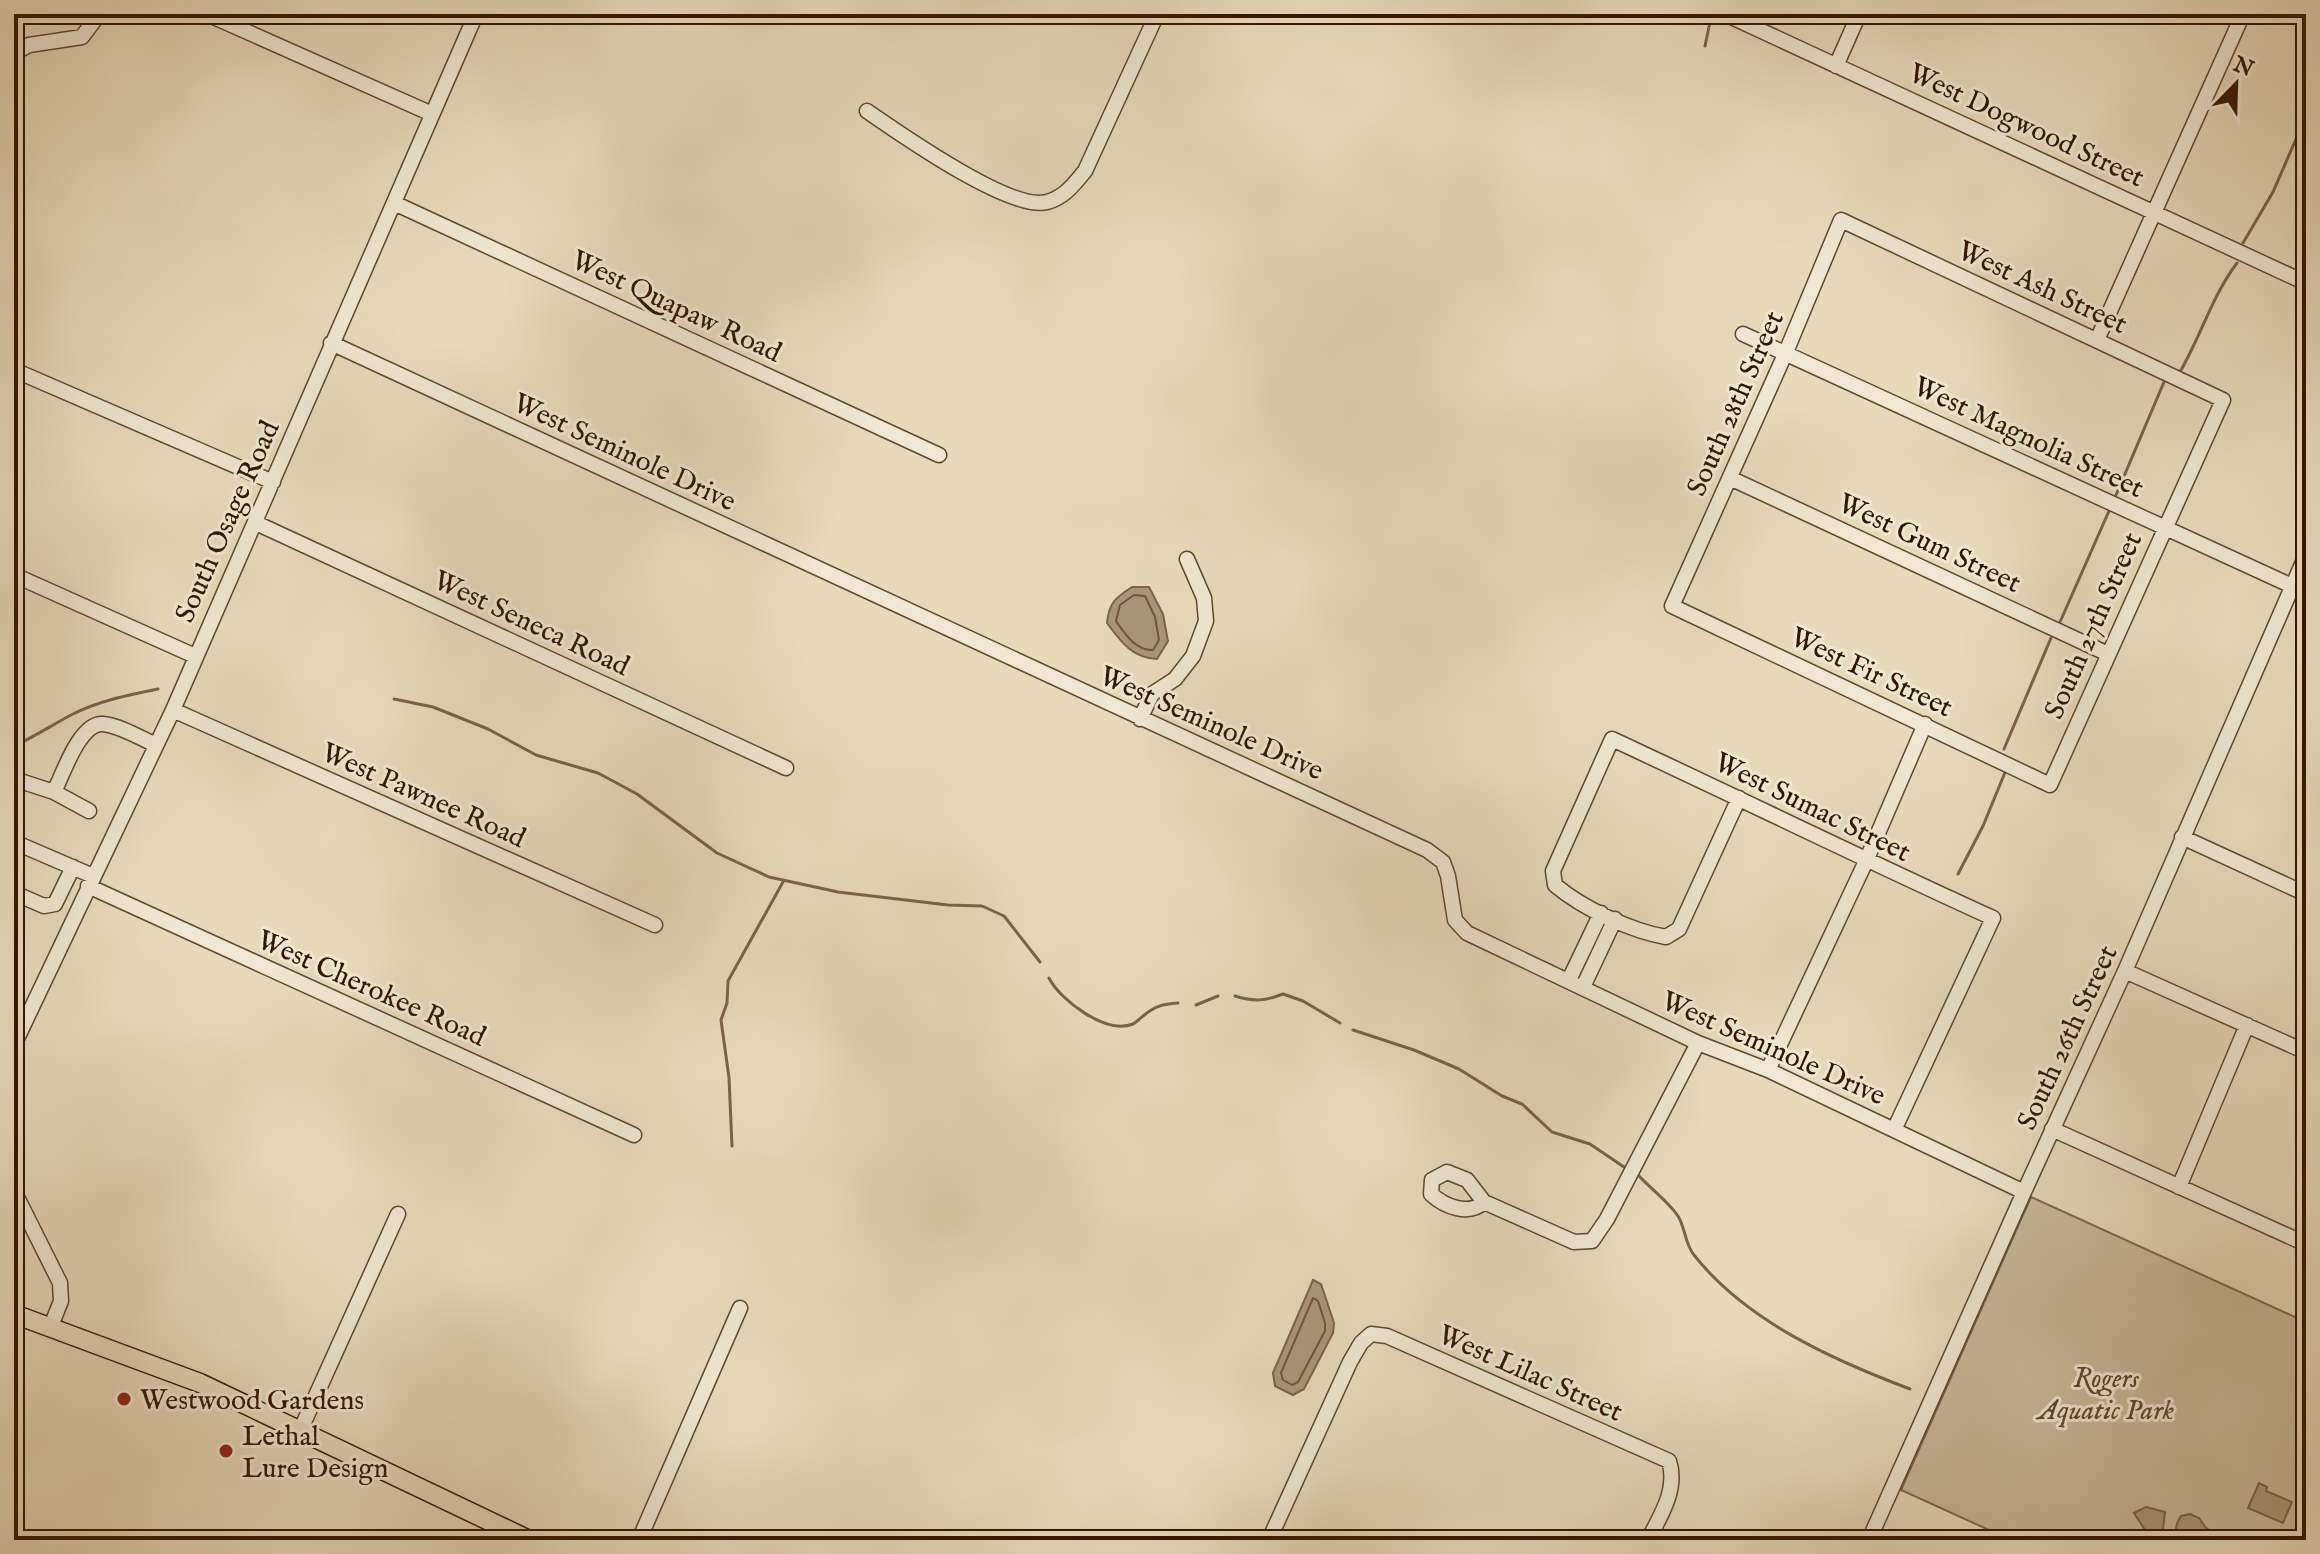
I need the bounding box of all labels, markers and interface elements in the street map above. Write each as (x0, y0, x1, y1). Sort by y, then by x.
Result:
north arrow (2196, 44, 2276, 124)
text: N (2228, 50, 2257, 84)
street label: West Dogwood Street (1903, 56, 2150, 196)
street label: West Ash Street (1952, 234, 2133, 343)
street label: West Quapaw Road (565, 243, 787, 371)
street label: South 28th Street (1680, 306, 1793, 502)
street label: West Magnolia Street (1907, 370, 2149, 507)
street label: West Seminole Drive (507, 386, 741, 520)
street label: South Osage Road (168, 416, 288, 628)
street label: West Gum Street (1832, 487, 2026, 602)
street label: South 27th Street (2038, 527, 2151, 725)
street label: West Seneca Road (427, 564, 635, 685)
street label: West Fir Street (1784, 620, 1958, 726)
street label: West Seminole Drive (1093, 659, 1329, 789)
street label: West Pawnee Road (315, 736, 531, 857)
street label: West Sumac Street (1708, 746, 1916, 871)
street label: West Cherokee Road (251, 923, 491, 1055)
street label: South 26th Street (2010, 940, 2126, 1136)
street label: West Seminole Drive (1655, 984, 1891, 1114)
street label: West Lilac Street (1432, 1318, 1628, 1431)
park label: Rogers Aquatic Park (2035, 1362, 2174, 1429)
place label: Westwood Gardens (140, 1384, 364, 1419)
marker: Westwood Gardens (115, 1390, 133, 1408)
place label: Lethal Lure Design (242, 1420, 389, 1487)
marker: Lethal Lure Design (217, 1442, 235, 1460)

